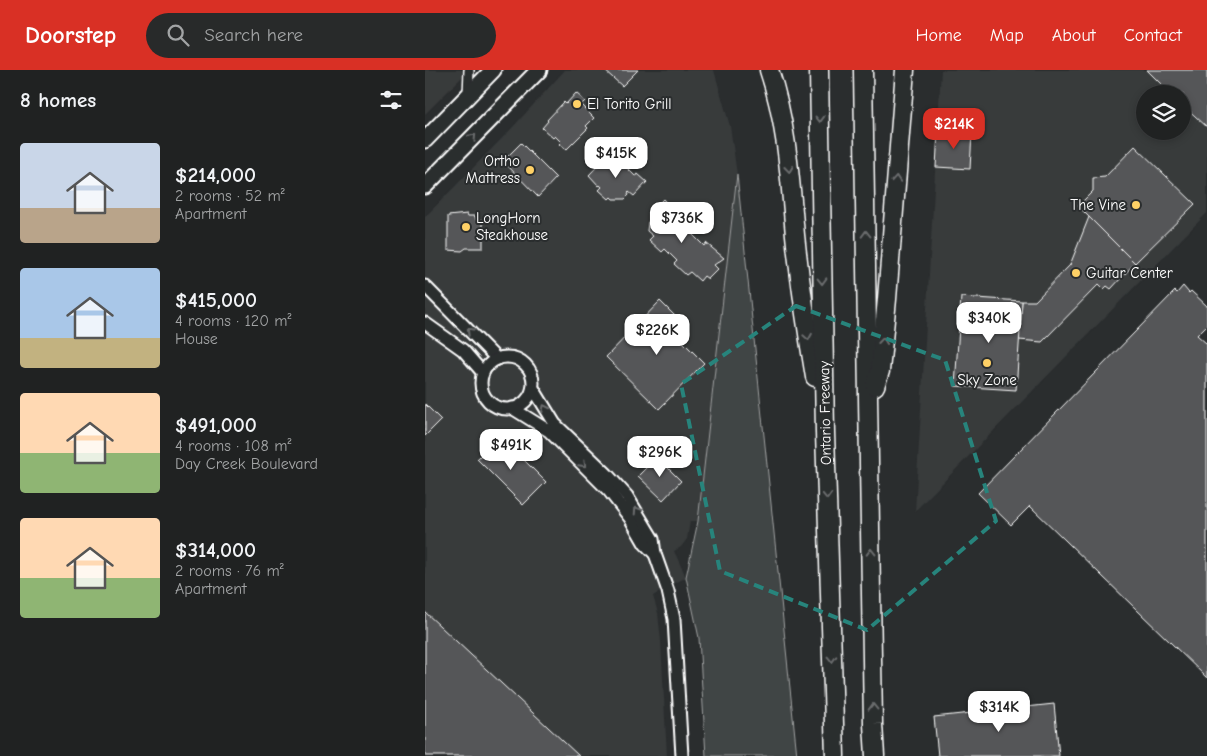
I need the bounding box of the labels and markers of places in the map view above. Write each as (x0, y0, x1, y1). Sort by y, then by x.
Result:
place label: El Torito Grill (587, 95, 672, 113)
marker: El Torito Grill (571, 98, 583, 110)
pin: $214K (919, 108, 989, 150)
pin: $415K (581, 136, 651, 179)
place label: Ortho Mattress (465, 152, 520, 187)
marker: Ortho Mattress (524, 164, 536, 176)
place label: The Vine (1070, 196, 1126, 214)
marker: The Vine (1130, 199, 1142, 211)
pin: $736K (647, 202, 717, 244)
place label: LongHorn Steakhouse (476, 209, 548, 244)
marker: LongHorn Steakhouse (460, 221, 472, 233)
place label: Guitar Center (1086, 264, 1173, 282)
marker: Guitar Center (1070, 267, 1082, 279)
pin: $340K (954, 302, 1024, 344)
pin: $226K (622, 314, 692, 356)
marker: Sky Zone (981, 357, 993, 369)
place label: Sky Zone (957, 371, 1017, 389)
pin: $491K (476, 428, 546, 471)
pin: $296K (625, 436, 695, 478)
pin: $314K (964, 690, 1034, 733)

